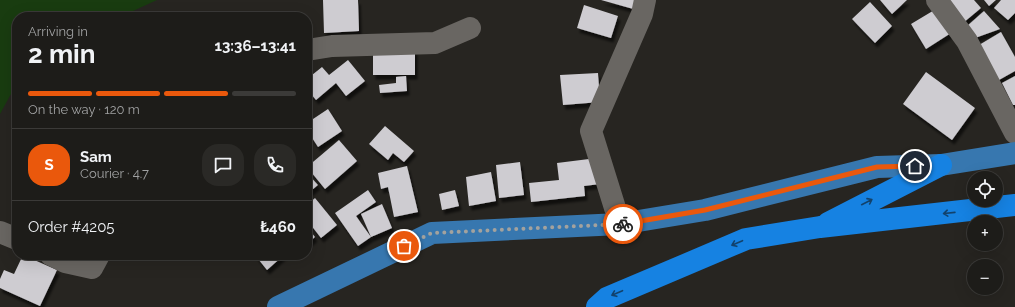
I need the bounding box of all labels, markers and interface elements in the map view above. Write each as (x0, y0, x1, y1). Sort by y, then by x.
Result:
text: Arriving in (28, 24, 88, 39)
text: 13:36–13:41 (215, 37, 296, 55)
text: 2 min (28, 39, 95, 69)
text: On the way · 120 m (28, 102, 140, 117)
button: chat (202, 144, 244, 186)
button: phone (254, 144, 296, 186)
text: Sam (80, 148, 112, 166)
pin (898, 149, 932, 183)
icon: home (904, 155, 926, 177)
text: S (44, 156, 54, 174)
text: Courier · 4.7 (80, 166, 149, 181)
map controls (967, 171, 1003, 295)
button: locate (967, 171, 1003, 207)
one-way arrow (860, 198, 872, 205)
courier (603, 204, 643, 244)
one-way arrow (942, 210, 955, 217)
icon: bike (612, 213, 634, 235)
button: + (967, 215, 1003, 251)
text: Order #4205 (28, 218, 115, 236)
text: ₺460 (260, 218, 296, 236)
pin (387, 229, 421, 263)
icon: bag (393, 235, 415, 257)
one-way arrow (731, 239, 743, 247)
button: − (967, 259, 1003, 295)
one-way arrow (612, 290, 624, 298)

